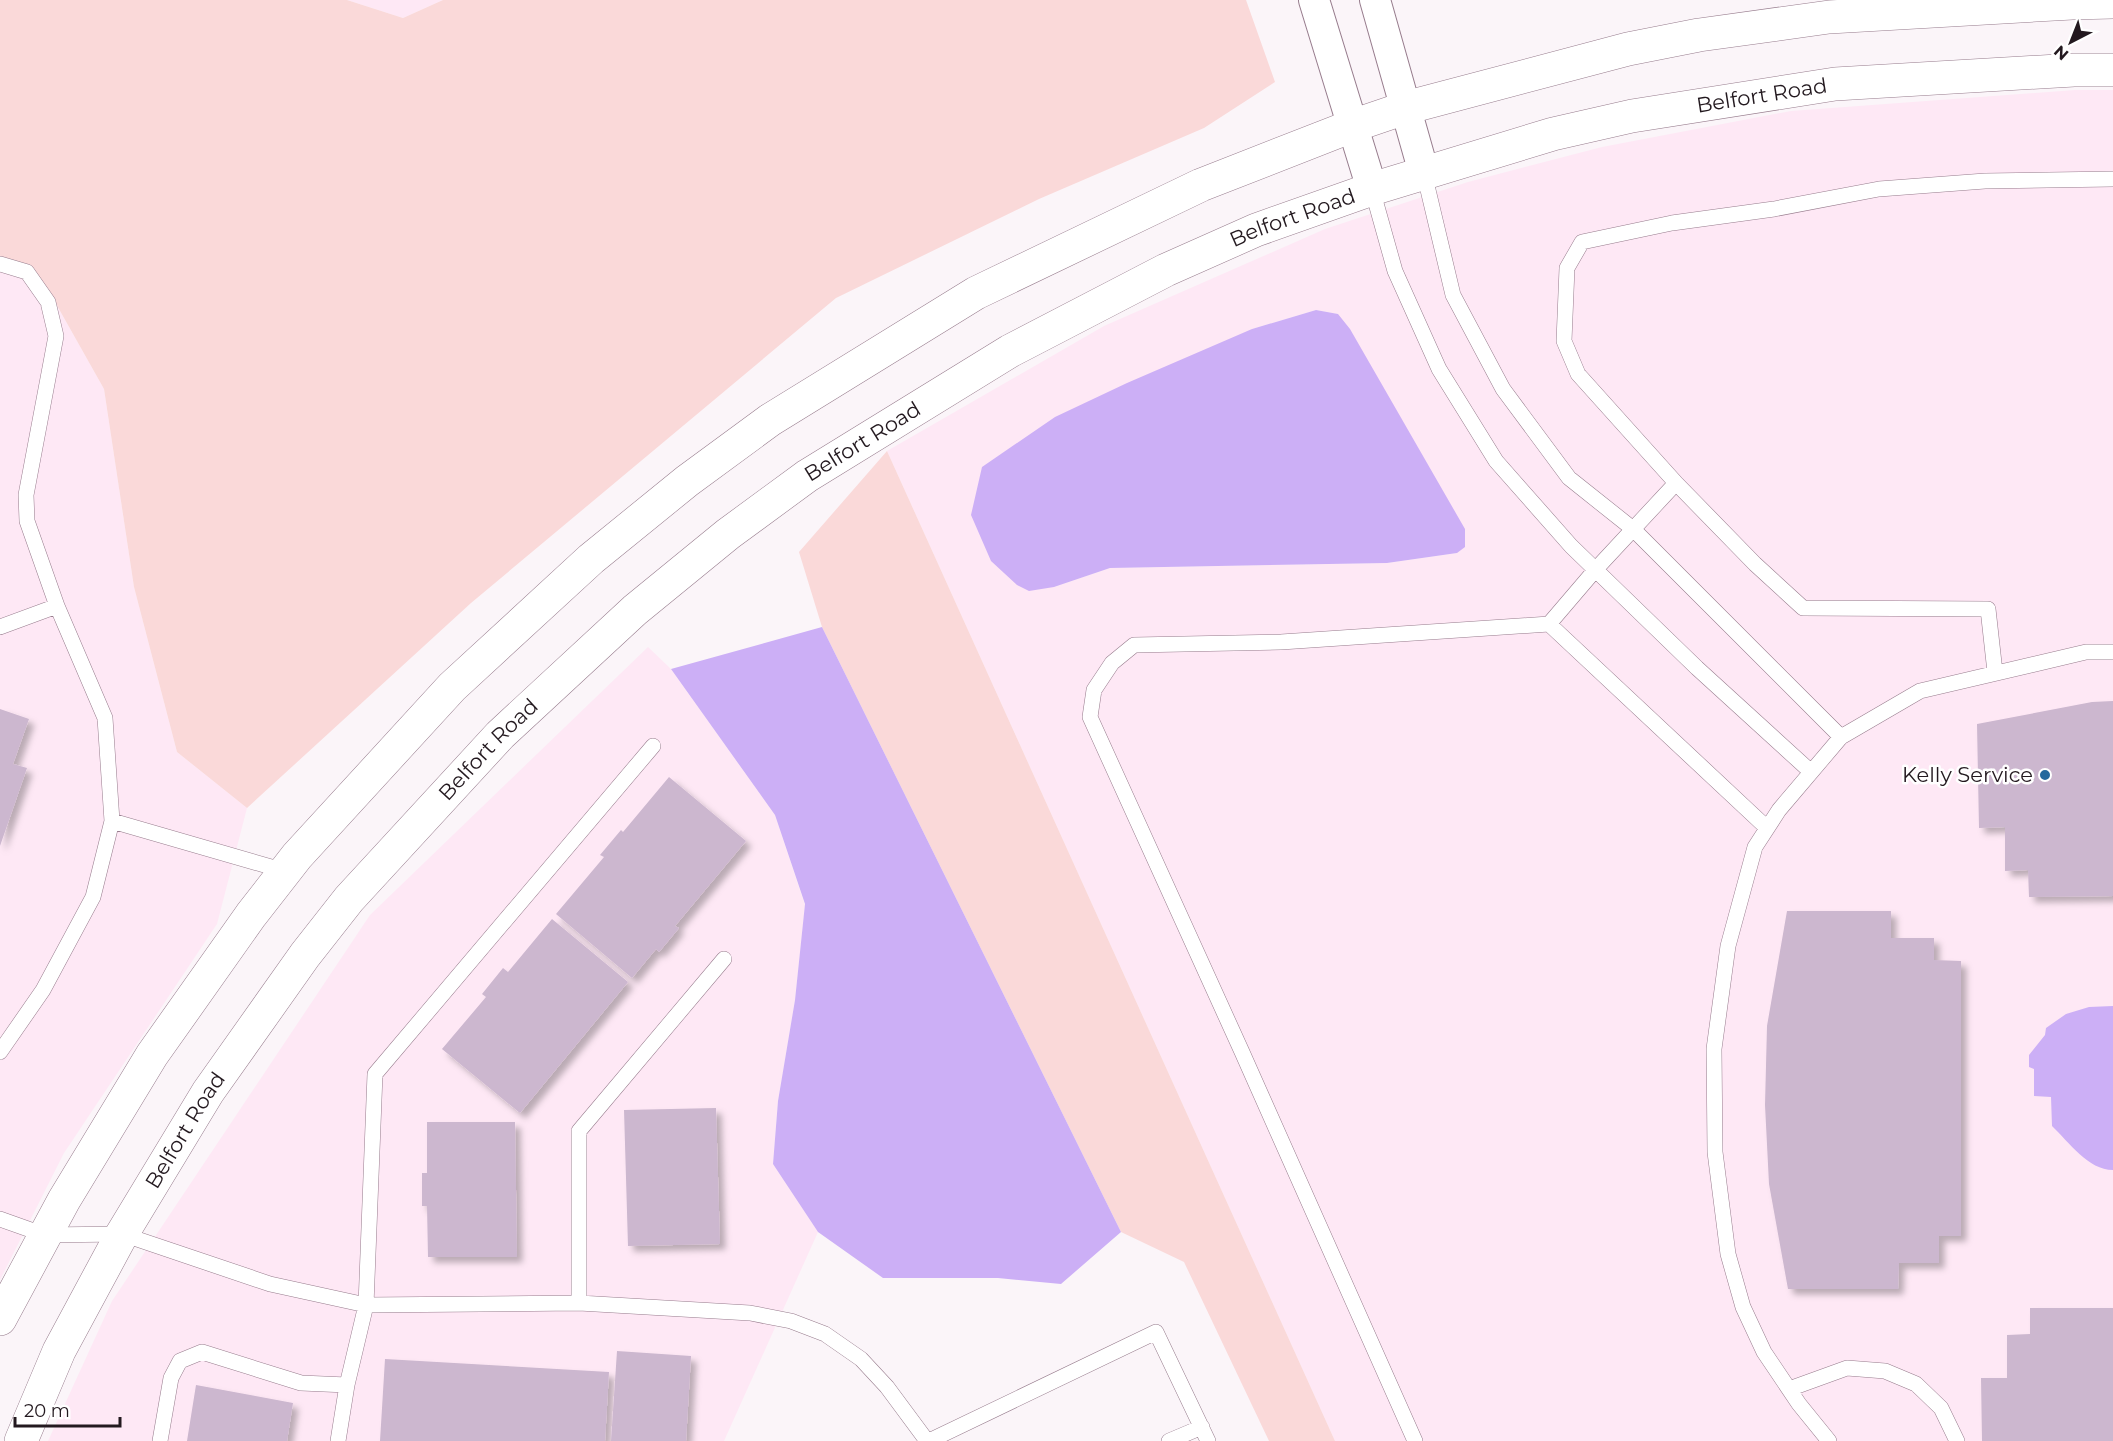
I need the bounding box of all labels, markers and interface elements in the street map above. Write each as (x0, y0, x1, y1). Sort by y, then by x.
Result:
north arrow (2041, 12, 2101, 72)
text: N (2050, 41, 2072, 64)
street label: Belfort Road (1695, 72, 1829, 118)
street label: Belfort Road (1226, 183, 1359, 252)
street label: Belfort Road (800, 396, 925, 487)
street label: Belfort Road (433, 693, 543, 805)
place label: Kelly Service (1902, 762, 2033, 787)
marker: Kelly Service (2038, 768, 2052, 782)
street label: Belfort Road (140, 1067, 230, 1193)
scale bar (15, 1390, 120, 1428)
text: 20 m (24, 1400, 70, 1422)

